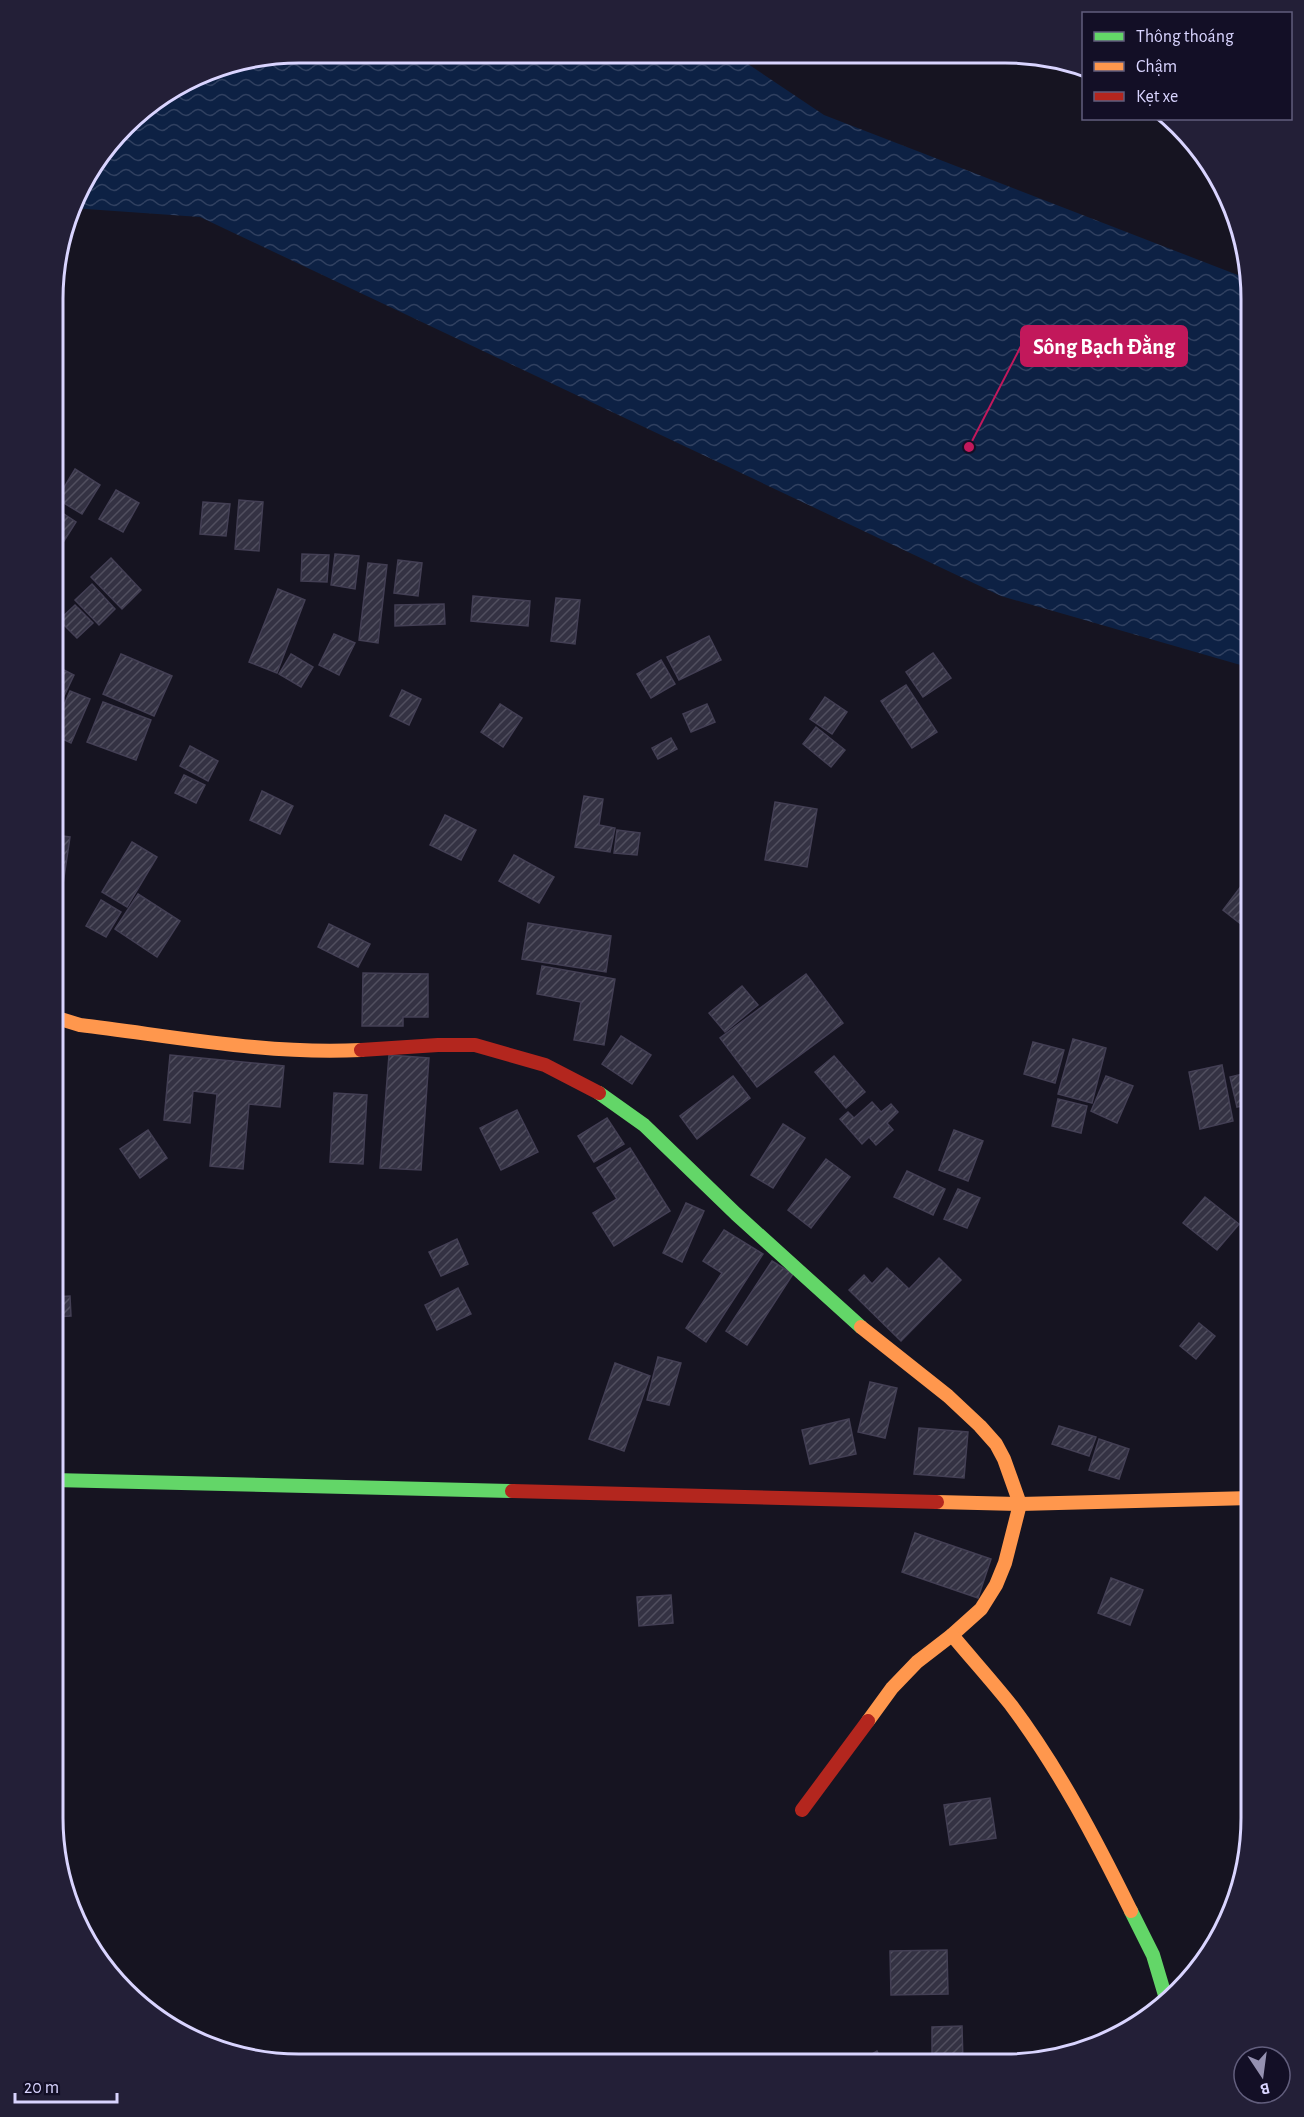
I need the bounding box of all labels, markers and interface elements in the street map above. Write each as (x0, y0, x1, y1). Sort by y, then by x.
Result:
legend (1082, 12, 1292, 120)
text: Thông thoáng (1136, 28, 1234, 46)
text: Chậm (1136, 58, 1177, 76)
text: Kẹt xe (1136, 88, 1178, 106)
callout: Sông Bạch Đằng (1021, 326, 1187, 366)
text: Sông Bạch Đằng (1033, 334, 1176, 358)
north arrow (1232, 2045, 1292, 2105)
scale bar (15, 2066, 117, 2104)
text: 20 m (24, 2079, 59, 2097)
text: B (1259, 2080, 1271, 2097)

